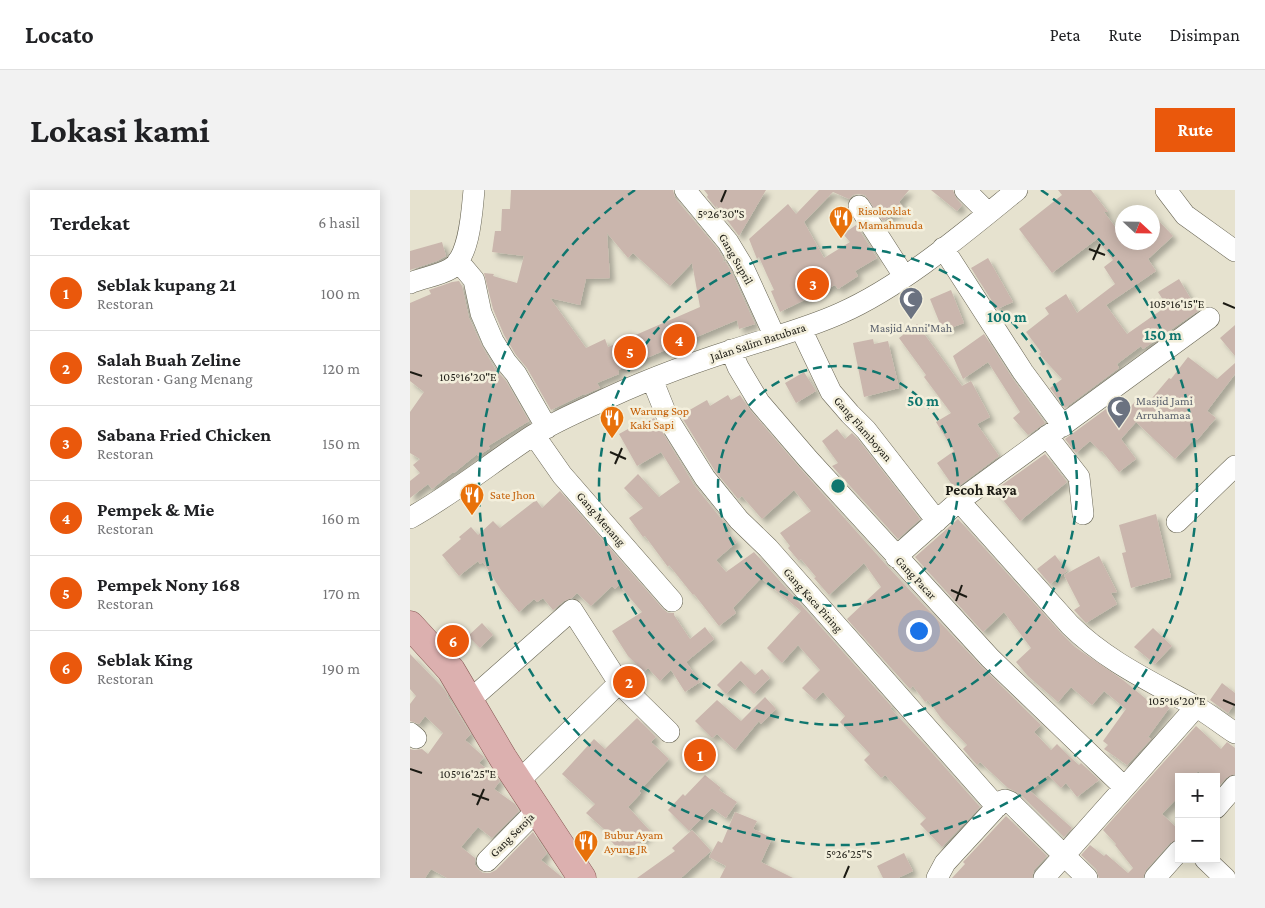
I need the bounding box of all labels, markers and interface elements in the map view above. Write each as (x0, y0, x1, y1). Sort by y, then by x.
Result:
text: Locato (25, 21, 94, 48)
text: Peta (1050, 25, 1081, 45)
text: Rute (1109, 25, 1142, 45)
text: Disimpan (1170, 25, 1240, 45)
button: Rute (1155, 108, 1235, 152)
text: Lokasi kami (30, 111, 210, 150)
place label: Risolcoklat Mamahmuda (858, 204, 923, 232)
restaurant icon: Risolcoklat Mamahmuda (828, 205, 854, 239)
north arrow (1115, 205, 1160, 250)
text: 5°26'30"S (698, 207, 745, 221)
text: Terdekat (50, 211, 130, 235)
text: 6 hasil (318, 214, 360, 231)
street label: Gang Supril (716, 231, 756, 287)
pin: 3 (797, 265, 829, 303)
text: Seblak kupang 21 (97, 274, 236, 295)
text: 1 (63, 285, 69, 302)
text: 100 m (321, 285, 360, 302)
mosque icon: Masjid Anni'Mah (898, 286, 924, 320)
text: Restoran (97, 295, 153, 312)
text: 105°16'15"E (1150, 297, 1205, 311)
text: 100 m (987, 309, 1027, 325)
street label: Jalan Salim Batubara (708, 320, 808, 364)
pin: 4 (663, 321, 695, 359)
place label: Masjid Anni'Mah (870, 321, 953, 335)
text: 150 m (1144, 327, 1182, 343)
pin: 5 (614, 333, 646, 371)
text: Salah Buah Zeline (97, 349, 241, 370)
text: 2 (62, 360, 70, 377)
text: 120 m (322, 360, 360, 377)
text: Restoran · Gang Menang (97, 370, 253, 387)
text: 105°16'20"E (439, 370, 497, 384)
text: 50 m (907, 393, 939, 409)
street label: Gang Flamboyan (831, 394, 895, 465)
place label: Masjid Jami Arruhamaa (1136, 394, 1193, 422)
mosque icon: Masjid Jami Arruhamaa (1106, 395, 1132, 429)
place label: Warung Sop Kaki Sapi (630, 404, 689, 432)
restaurant icon: Warung Sop Kaki Sapi (599, 405, 625, 439)
text: Sabana Fried Chicken (97, 424, 271, 445)
text: 3 (62, 435, 70, 452)
text: 150 m (322, 435, 360, 452)
text: Restoran (97, 445, 153, 462)
centre of rings (829, 477, 847, 495)
restaurant icon: Sate Jhon (459, 482, 485, 516)
district label: Pecoh Raya (945, 482, 1017, 498)
place label: Sate Jhon (490, 488, 536, 502)
street label: Gang Menang (574, 489, 628, 549)
text: Pempek & Mie (97, 499, 214, 520)
text: 4 (62, 510, 70, 527)
text: 160 m (322, 510, 360, 527)
text: Restoran (97, 520, 153, 537)
street label: Gang Pacar (893, 554, 940, 603)
street label: Gang Kaca Piring (781, 565, 846, 635)
text: Pempek Nony 168 (97, 574, 240, 595)
text: 5 (62, 585, 70, 602)
text: 170 m (323, 585, 360, 602)
text: Restoran (97, 595, 153, 612)
your location (906, 618, 932, 644)
pin: 6 (437, 622, 469, 660)
text: Seblak King (97, 649, 193, 670)
text: 6 (62, 660, 70, 677)
text: 190 m (322, 660, 360, 677)
pin: 2 (613, 663, 645, 701)
text: Restoran (97, 670, 153, 687)
text: 105°16'20"E (1148, 694, 1206, 708)
pin: 1 (684, 736, 716, 774)
text: 105°16'25"E (440, 767, 497, 781)
map controls (1175, 773, 1220, 863)
button: + (1175, 773, 1220, 818)
street label: Gang Seroja (487, 810, 537, 860)
button: − (1175, 818, 1220, 863)
place label: Bubur Ayam Ayung JR (604, 828, 664, 856)
restaurant icon: Bubur Ayam Ayung JR (573, 829, 599, 863)
text: 5°26'25"S (826, 847, 872, 861)

